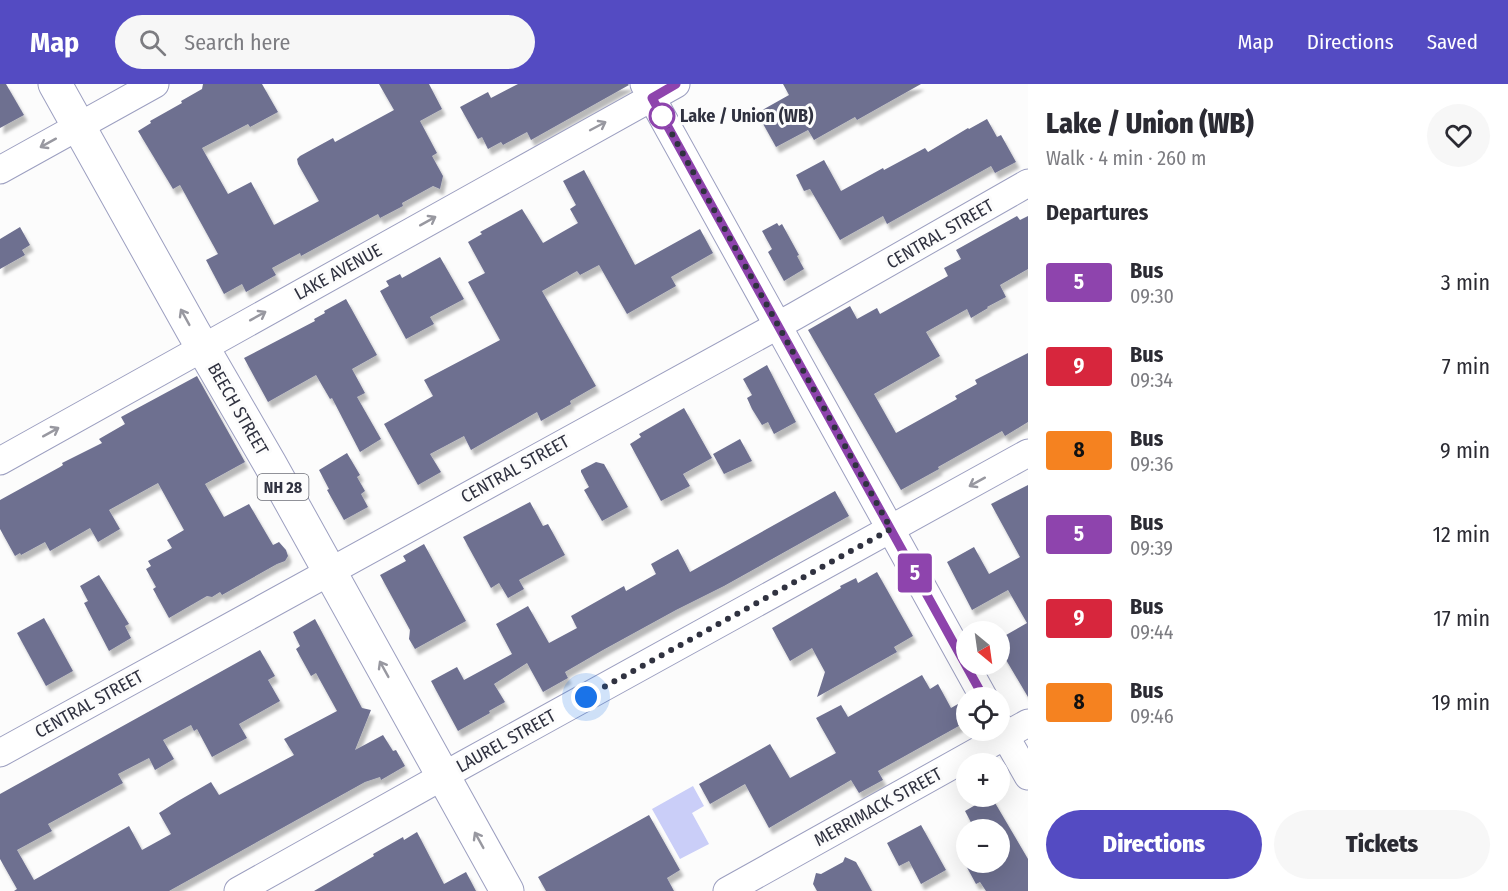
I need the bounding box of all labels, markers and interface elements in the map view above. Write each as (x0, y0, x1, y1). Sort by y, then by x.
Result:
search box (115, 15, 535, 69)
text: Map (30, 26, 79, 59)
icon: search (136, 26, 169, 59)
text: Search here (184, 29, 290, 56)
text: Map (1237, 29, 1274, 55)
text: Directions (1307, 29, 1394, 55)
text: Saved (1427, 29, 1478, 55)
marker: Lake / Union (WB) (649, 103, 675, 129)
button: heart (1427, 104, 1490, 167)
place label: Lake / Union (WB) (680, 105, 814, 127)
text: Lake / Union (WB) (1046, 107, 1254, 140)
one-way arrow (589, 120, 606, 132)
one-way arrow (40, 138, 58, 149)
text: Walk · 4 min · 260 m (1046, 146, 1206, 170)
street label: CENTRAL STREET (882, 194, 998, 274)
text: Departures (1046, 199, 1148, 226)
one-way arrow (419, 215, 436, 227)
street label: LAKE AVENUE (291, 239, 385, 305)
text: Bus (1130, 257, 1163, 284)
text: 5 (1074, 269, 1084, 295)
text: 3 min (1441, 269, 1490, 296)
text: 09:30 (1130, 284, 1174, 308)
one-way arrow (179, 309, 191, 326)
one-way arrow (249, 310, 266, 322)
text: Bus (1130, 341, 1163, 368)
text: 9 (1074, 353, 1084, 379)
text: 7 min (1442, 353, 1490, 380)
street label: BEECH STREET (203, 359, 274, 460)
text: 09:34 (1130, 368, 1173, 392)
text: Bus (1130, 425, 1163, 452)
one-way arrow (42, 426, 59, 438)
street label: CENTRAL STREET (457, 430, 573, 508)
text: 8 (1073, 437, 1085, 463)
text: 9 min (1440, 437, 1490, 464)
text: 09:36 (1130, 452, 1173, 476)
road number: NH 28 (258, 474, 308, 500)
one-way arrow (969, 476, 986, 488)
text: Bus (1130, 509, 1163, 536)
text: 5 (1074, 521, 1084, 547)
text: 12 min (1432, 521, 1490, 548)
text: 09:39 (1130, 536, 1173, 560)
line badge: 5 (896, 554, 934, 592)
text: 5 (910, 560, 920, 586)
text: Bus (1130, 593, 1163, 620)
text: 9 (1074, 605, 1084, 631)
text: 17 min (1433, 605, 1490, 632)
text: 09:44 (1130, 620, 1173, 644)
north arrow (956, 621, 1010, 675)
map controls (956, 621, 1010, 873)
one-way arrow (378, 661, 390, 678)
street label: CENTRAL STREET (31, 665, 147, 743)
text: Bus (1130, 677, 1163, 704)
your location (571, 682, 601, 712)
button: locate (956, 687, 1010, 741)
text: 8 (1073, 689, 1085, 715)
text: 19 min (1432, 689, 1490, 716)
street label: LAUREL STREET (452, 704, 560, 777)
text: 09:46 (1130, 704, 1174, 728)
button: + (956, 753, 1010, 807)
street label: MERRIMACK STREET (810, 763, 946, 851)
button: Directions (1046, 810, 1262, 879)
button: Tickets (1274, 810, 1490, 879)
button: − (956, 819, 1010, 873)
one-way arrow (473, 832, 485, 849)

